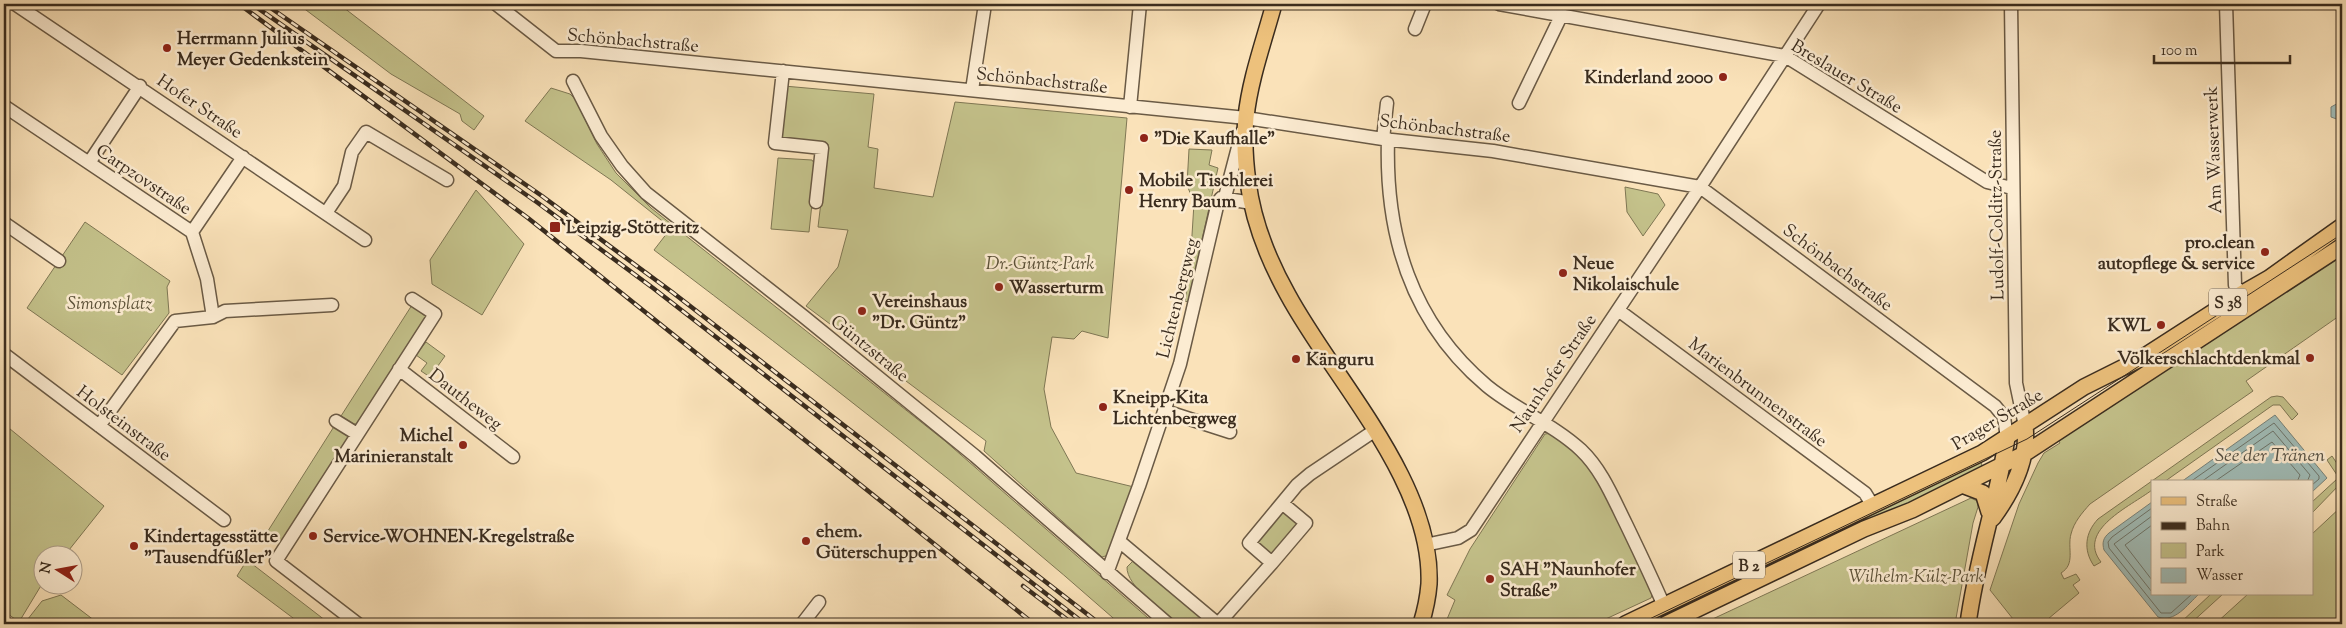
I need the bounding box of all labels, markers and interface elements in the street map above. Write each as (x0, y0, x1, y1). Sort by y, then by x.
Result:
street label: Schönbachstraße (566, 23, 700, 61)
place label: Herrmann Julius Meyer Gedenkstein (177, 27, 329, 74)
scale bar (2154, 32, 2290, 64)
street label: Breslauer Straße (1785, 34, 1907, 121)
text: 100 m (2161, 41, 2198, 62)
marker: Herrmann Julius Meyer Gedenkstein (161, 42, 173, 54)
street label: Schönbachstraße (975, 62, 1109, 102)
place label: Kinderland 2000 (1585, 66, 1713, 92)
street label: Hofer Straße (151, 69, 247, 146)
marker: Kinderland 2000 (1717, 71, 1729, 83)
street label: Am Wasserwerk (2200, 85, 2230, 214)
street label: Schönbachstraße (1378, 109, 1512, 151)
place label: "Die Kaufhalle" (1154, 127, 1275, 153)
street label: Ludolf-Colditz-Straße (1984, 129, 2012, 300)
marker: "Die Kaufhalle" (1138, 132, 1150, 144)
street label: Carpzovstraße (90, 139, 196, 222)
place label: Mobile Tischlerei Henry Baum (1139, 169, 1274, 216)
marker: Mobile Tischlerei Henry Baum (1123, 184, 1135, 196)
place label: Leipzig-Stötteritz (566, 216, 699, 242)
street label: Schönbachstraße (1776, 218, 1897, 319)
marker: Leipzig-Stötteritz (548, 220, 562, 234)
place label: pro.clean autopflege & service (2098, 231, 2256, 278)
street label: Lichtenbergweg (1151, 235, 1207, 361)
marker: pro.clean autopflege & service (2259, 246, 2271, 258)
park label: Dr.-Güntz-Park (986, 252, 1094, 278)
place label: Neue Nikolaischule (1573, 252, 1680, 299)
marker: Neue Nikolaischule (1557, 267, 1569, 279)
place label: Wasserturm (1009, 276, 1104, 302)
marker: Wasserturm (993, 281, 1005, 293)
road number: S 38 (2209, 288, 2247, 316)
place label: Vereinshaus "Dr. Güntz" (872, 290, 967, 337)
park label: Simonsplatz (67, 292, 153, 318)
marker: Vereinshaus "Dr. Güntz" (856, 305, 868, 317)
street label: Güntzstraße (824, 310, 914, 389)
street label: Naunhofer Straße (1505, 310, 1604, 439)
place label: KWL (2107, 314, 2151, 340)
marker: KWL (2155, 319, 2167, 331)
street label: Marienbrunnenstraße (1682, 333, 1832, 455)
place label: Völkerschlachtdenkmal (2117, 347, 2301, 373)
place label: Känguru (1306, 348, 1375, 374)
marker: Völkerschlachtdenkmal (2304, 352, 2316, 364)
marker: Känguru (1290, 353, 1302, 365)
street label: Dautheweg (422, 363, 507, 438)
street label: Holsteinstraße (70, 380, 176, 469)
street label: Prager Straße (1948, 383, 2049, 458)
place label: Kneipp-Kita Lichtenbergweg (1113, 386, 1236, 433)
marker: Kneipp-Kita Lichtenbergweg (1097, 401, 1109, 413)
place label: Michel Marinieranstalt (334, 424, 454, 471)
marker: Michel Marinieranstalt (457, 439, 469, 451)
water label: See der Tränen (2215, 443, 2325, 470)
legend (2151, 480, 2314, 596)
text: Straße (2196, 492, 2238, 513)
text: Bahn (2196, 516, 2230, 537)
place label: ehem. Güterschuppen (816, 520, 937, 567)
place label: Kindertagesstätte "Tausendfüßler" (144, 525, 279, 572)
place label: Service-WOHNEN-Kregelstraße (323, 525, 575, 551)
marker: Service-WOHNEN-Kregelstraße (307, 530, 319, 542)
marker: ehem. Güterschuppen (800, 535, 812, 547)
marker: Kindertagesstätte "Tausendfüßler" (128, 540, 140, 552)
text: Park (2196, 542, 2225, 563)
north arrow (32, 546, 82, 596)
road number: B 2 (1733, 552, 1765, 578)
place label: SAH "Naunhofer Straße" (1500, 558, 1636, 605)
text: N (36, 561, 58, 575)
park label: Wilhelm-Külz-Park (1848, 565, 1984, 591)
text: Wasser (2196, 566, 2243, 587)
marker: SAH "Naunhofer Straße" (1484, 573, 1496, 585)

